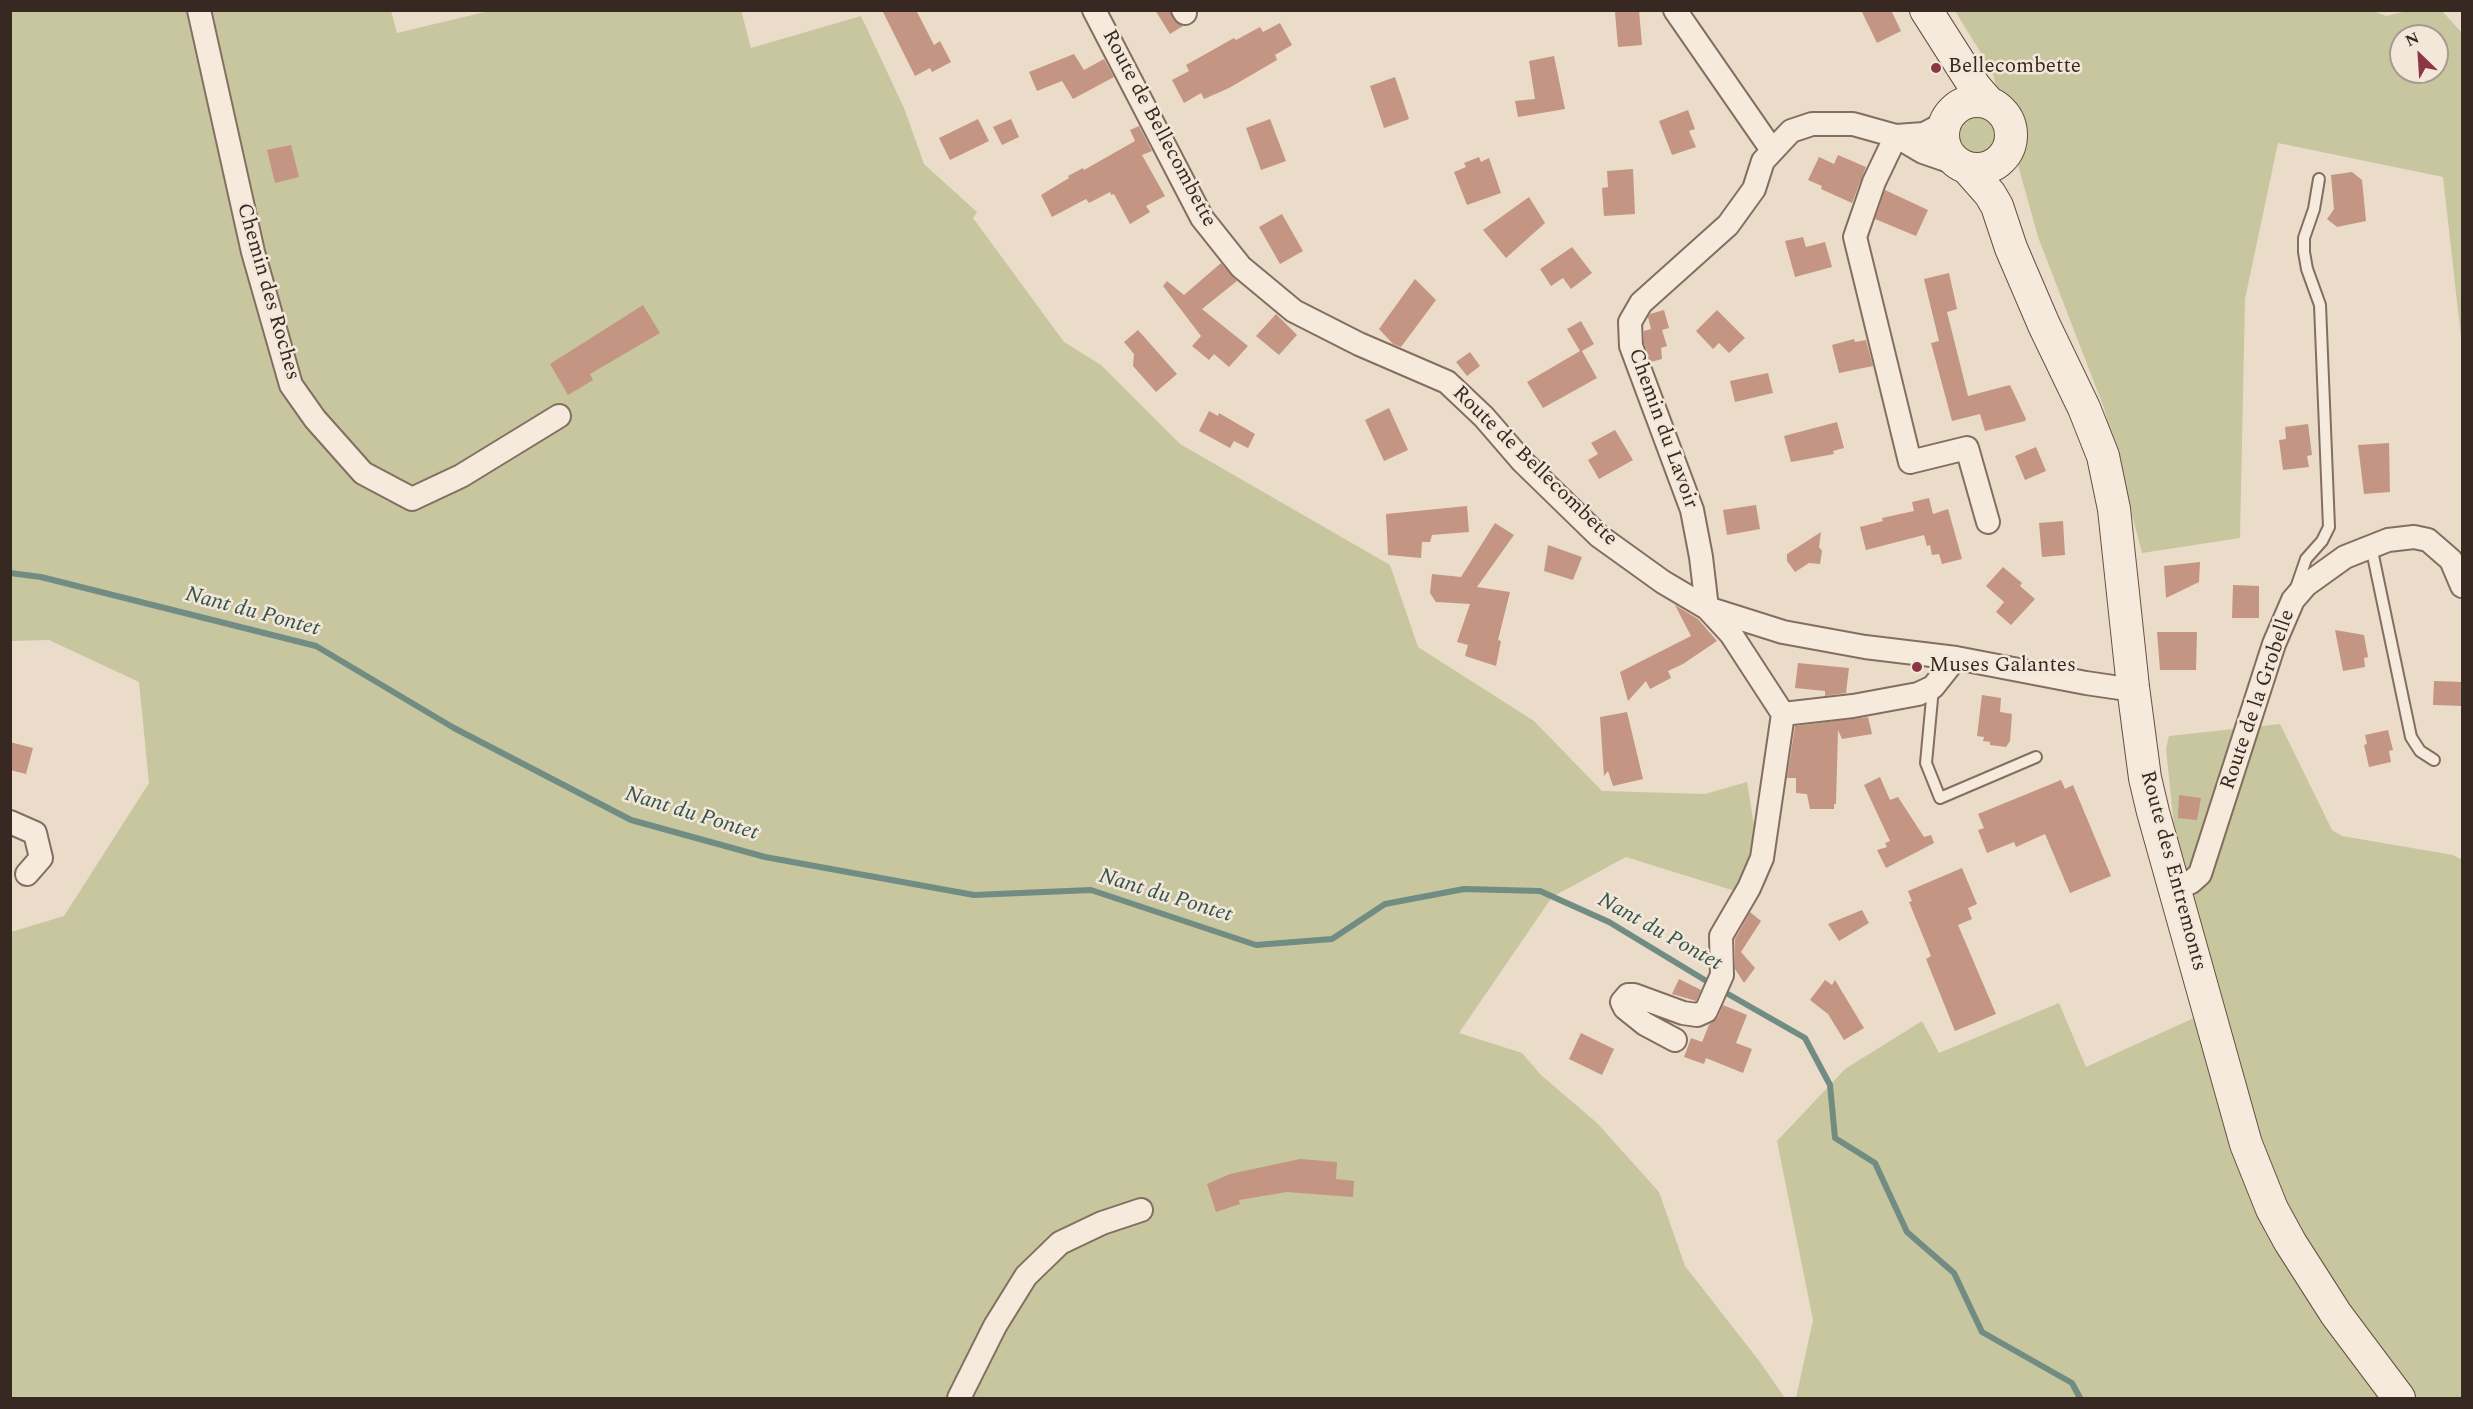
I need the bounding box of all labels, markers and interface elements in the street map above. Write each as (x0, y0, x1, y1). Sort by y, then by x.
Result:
north arrow (2389, 24, 2449, 84)
street label: Route de Bellecombette (1095, 26, 1221, 232)
text: N (2401, 26, 2423, 53)
place label: Bellecombette (1948, 55, 2081, 81)
marker: Bellecombette (1929, 61, 1943, 75)
street label: Chemin des Roches (230, 201, 304, 383)
street label: Chemin du Lavoir (1621, 346, 1703, 512)
street label: Route de Bellecombette (1446, 382, 1622, 552)
water label: Nant du Pontet (182, 582, 322, 644)
street label: Route de la Grobelle (2216, 607, 2302, 793)
place label: Muses Galantes (1929, 654, 2076, 680)
marker: Muses Galantes (1910, 660, 1924, 674)
street label: Route des Entremonts (2133, 768, 2211, 974)
water label: Nant du Pontet (621, 782, 761, 848)
water label: Nant du Pontet (1095, 864, 1235, 930)
water label: Nant du Pontet (1592, 888, 1726, 978)

